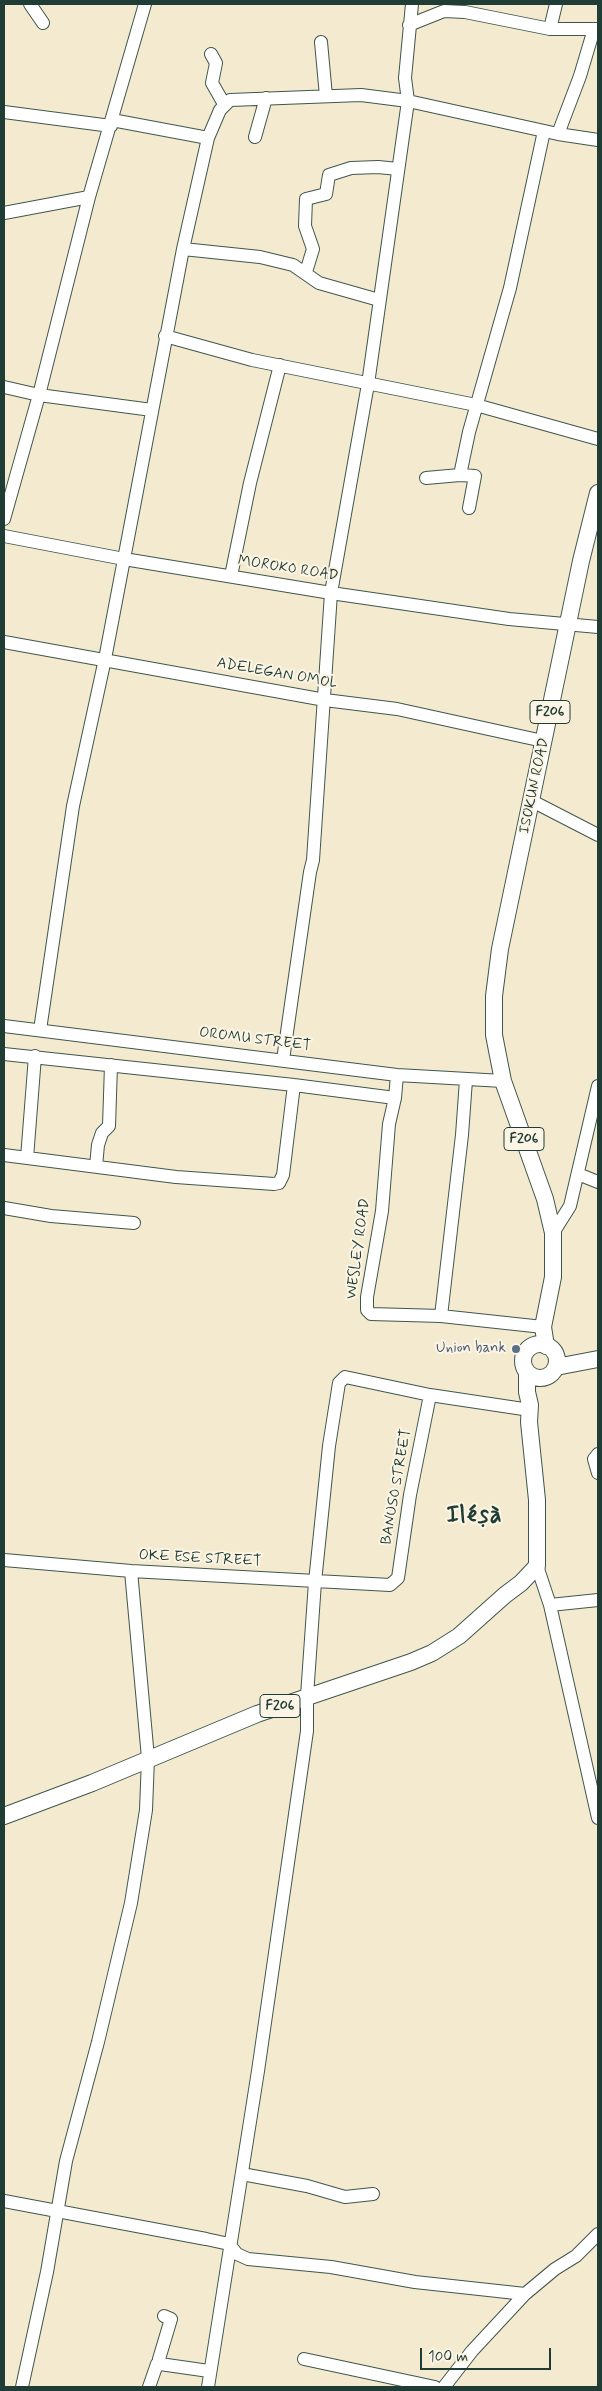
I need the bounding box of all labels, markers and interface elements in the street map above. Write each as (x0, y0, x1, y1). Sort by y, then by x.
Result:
street label: MOROKO ROAD (236, 552, 340, 586)
street label: ADELEGAN OMOL (215, 655, 339, 693)
road number: F206 (530, 700, 570, 724)
street label: ISOKUN ROAD (516, 737, 554, 835)
street label: OROMU STREET (198, 1024, 312, 1056)
road number: F206 (504, 1128, 544, 1150)
street label: WESLEY ROAD (343, 1197, 375, 1301)
place label: Union bank (436, 1340, 506, 1358)
marker: Union bank (510, 1343, 522, 1355)
street label: BANUSO STREET (378, 1428, 416, 1546)
district label: Iléṣà (446, 1502, 502, 1532)
street label: OKE ESE STREET (138, 1547, 262, 1571)
road number: F206 (260, 1694, 300, 1718)
scale bar (422, 2338, 553, 2370)
text: 100 m (428, 2347, 468, 2367)

